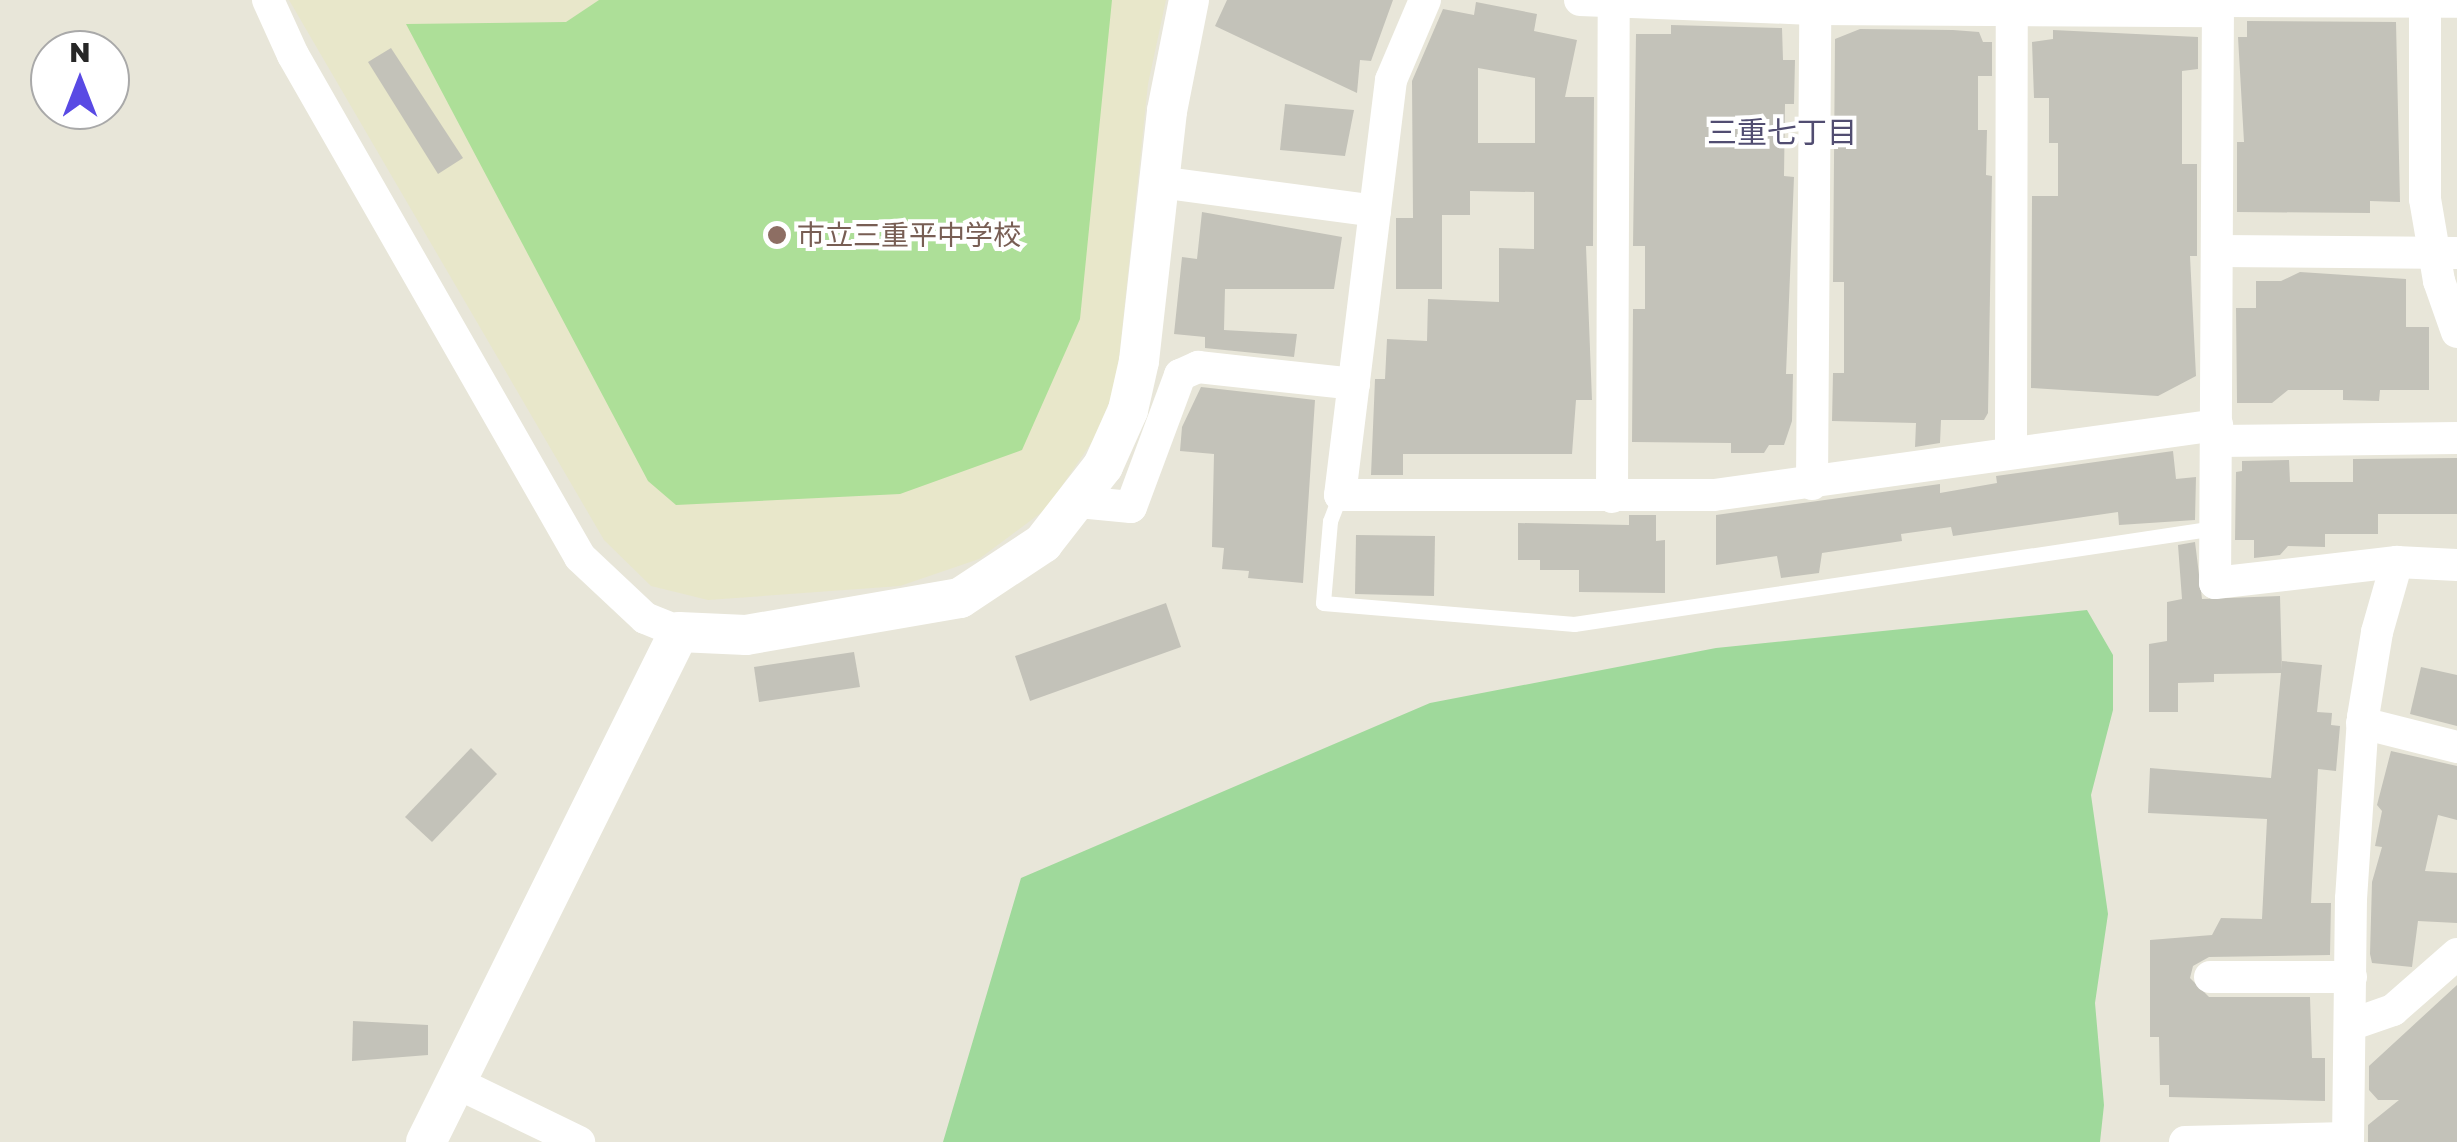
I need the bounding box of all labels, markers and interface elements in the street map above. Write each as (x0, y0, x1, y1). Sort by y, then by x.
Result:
north arrow (30, 30, 130, 130)
text: N (69, 35, 91, 68)
district label: 三重七丁目 (1707, 114, 1857, 150)
place label: 市立三重平中学校 (797, 218, 1021, 252)
marker: 市立三重平中学校 (766, 224, 788, 246)

